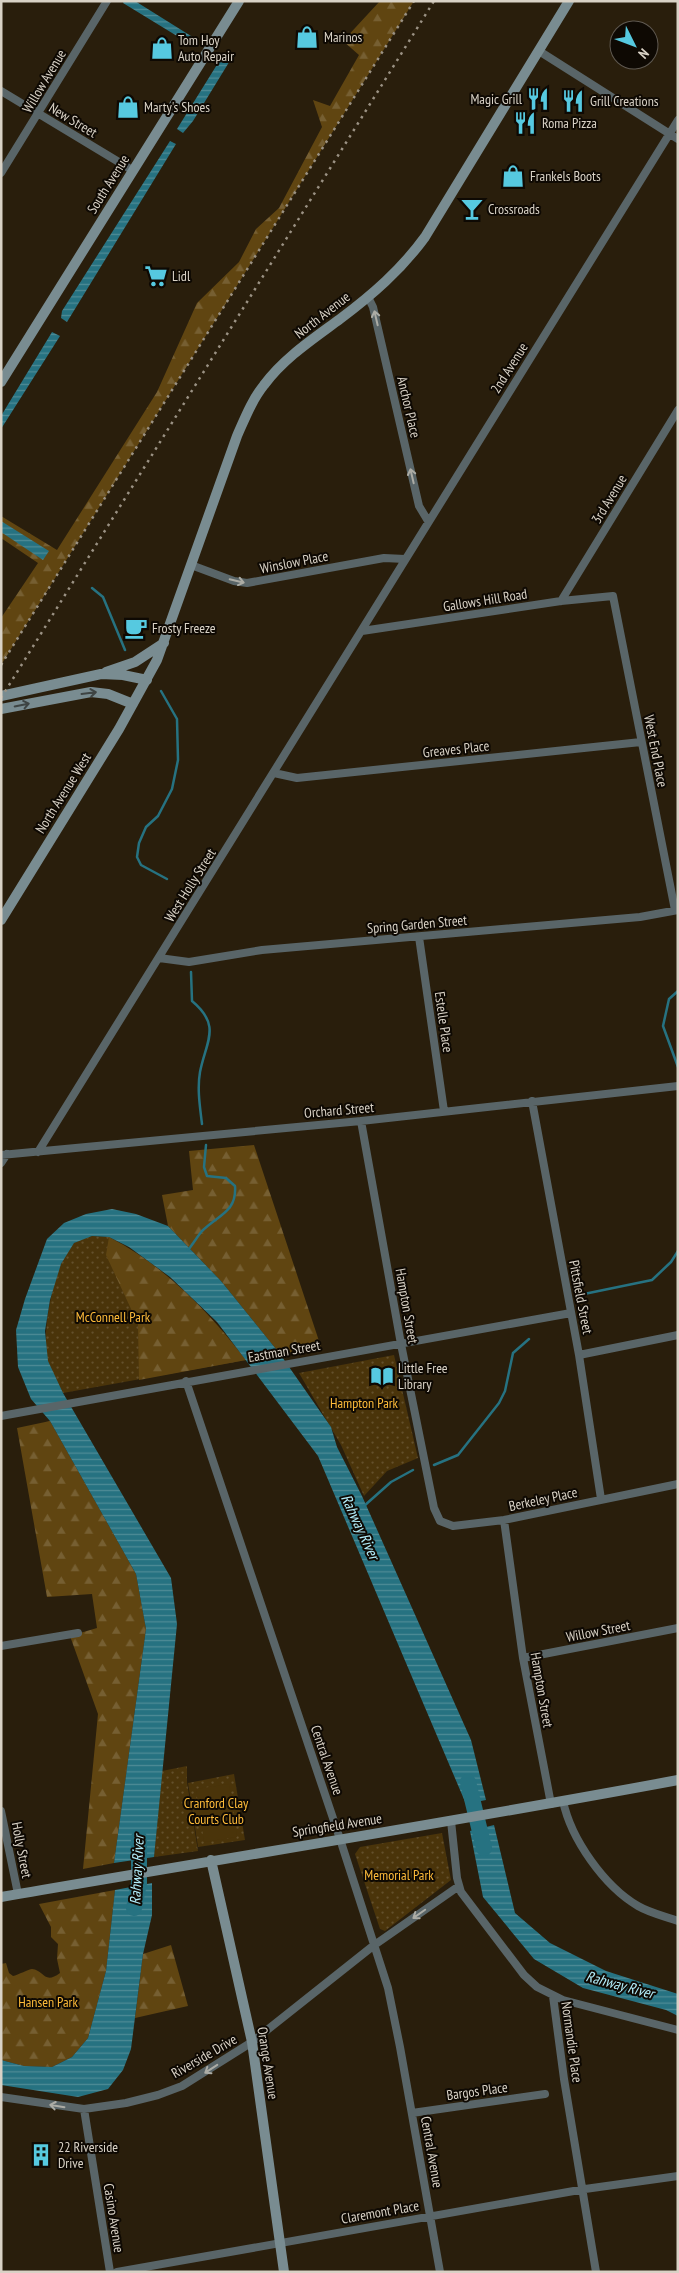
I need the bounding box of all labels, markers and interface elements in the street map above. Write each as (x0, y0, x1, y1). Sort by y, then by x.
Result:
north arrow (609, 20, 659, 70)
shop icon: Marinos (294, 24, 320, 50)
place label: Marinos (324, 28, 363, 46)
place label: Tom Hoy Auto Repair (178, 31, 234, 65)
shop icon: Tom Hoy Auto Repair (149, 35, 175, 61)
text: N (634, 45, 653, 63)
street label: Willow Avenue (18, 46, 70, 116)
restaurant icon: Magic Grill (525, 86, 551, 112)
restaurant icon: Grill Creations (560, 88, 586, 114)
place label: Magic Grill (470, 90, 523, 108)
place label: Grill Creations (590, 92, 659, 110)
shop icon: Marty's Shoes (115, 94, 141, 120)
place label: Marty's Shoes (144, 98, 210, 116)
street label: New Street (46, 99, 101, 141)
restaurant icon: Roma Pizza (512, 110, 538, 136)
place label: Roma Pizza (542, 114, 597, 132)
street label: South Avenue (83, 151, 133, 217)
shop icon: Frankels Boots (500, 163, 526, 189)
place label: Frankels Boots (530, 167, 601, 185)
bar icon: Crossroads (459, 196, 485, 222)
place label: Crossroads (488, 200, 540, 218)
supermarket icon: Lidl (143, 263, 169, 289)
place label: Lidl (172, 267, 191, 285)
street label: North Avenue (291, 288, 354, 342)
one-way arrow (371, 310, 380, 326)
street label: 2nd Avenue (486, 339, 532, 397)
street label: Anchor Place (393, 375, 425, 440)
one-way arrow (407, 469, 416, 485)
street label: 3rd Avenue (587, 471, 631, 527)
street label: Winslow Place (258, 547, 330, 577)
one-way arrow (228, 577, 244, 586)
street label: Gallows Hill Road (442, 584, 528, 616)
cafe icon: Frosty Freeze (123, 615, 149, 641)
place label: Frosty Freeze (152, 619, 216, 637)
one-way arrow (80, 688, 96, 698)
one-way arrow (14, 700, 30, 710)
street label: West End Place (640, 713, 672, 789)
street label: Greaves Place (422, 737, 490, 761)
street label: North Avenue West (31, 749, 95, 837)
street label: West Holly Street (160, 845, 220, 925)
street label: Spring Garden Street (366, 911, 468, 937)
street label: Estelle Place (431, 990, 457, 1054)
street label: Orchard Street (303, 1098, 375, 1122)
street label: Pittsfield Street (565, 1258, 597, 1336)
street label: Hampton Street (392, 1267, 423, 1345)
park label: McConnell Park (76, 1308, 151, 1326)
street label: Eastman Street (246, 1336, 322, 1366)
place label: Little Free Library (398, 1359, 448, 1393)
library icon: Little Free Library (369, 1363, 395, 1389)
park label: Hampton Park (330, 1394, 399, 1412)
street label: Berkeley Place (507, 1483, 579, 1515)
water label: Rahway River (337, 1491, 385, 1564)
street label: Willow Street (564, 1616, 632, 1646)
street label: Hampton Street (527, 1651, 558, 1729)
street label: Central Avenue (307, 1723, 347, 1797)
park label: Cranford Clay Courts Club (184, 1794, 249, 1828)
street label: Springfield Avenue (291, 1809, 383, 1841)
street label: Holly Street (8, 1820, 36, 1880)
water label: Rahway River (125, 1833, 148, 1905)
park label: Memorial Park (364, 1866, 434, 1884)
one-way arrow (412, 1909, 426, 1919)
water label: Rahway River (584, 1966, 658, 2003)
park label: Hansen Park (18, 1993, 78, 2011)
street label: Normandie Place (557, 2000, 587, 2084)
street label: Orange Avenue (253, 2025, 283, 2101)
street label: Riverside Drive (168, 2030, 240, 2082)
one-way arrow (205, 2064, 219, 2074)
street label: Bargos Place (445, 2078, 509, 2104)
one-way arrow (49, 2101, 65, 2111)
street label: Central Avenue (417, 2115, 447, 2189)
place label: 22 Riverside Drive (58, 2138, 118, 2172)
building icon: 22 Riverside Drive (28, 2142, 54, 2168)
street label: Casino Avenue (100, 2182, 128, 2254)
street label: Claremont Place (340, 2196, 421, 2228)

